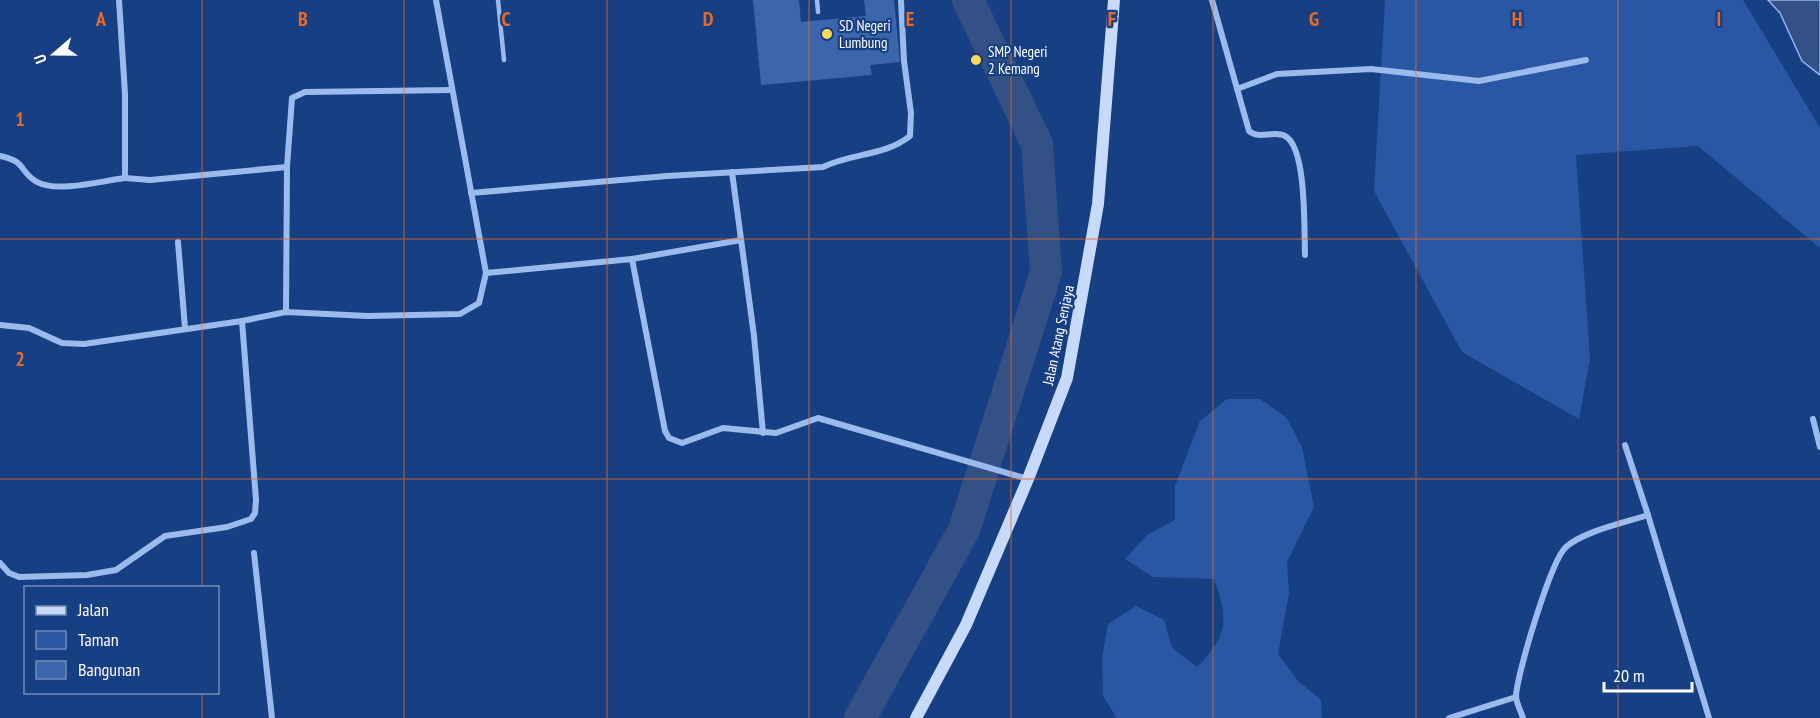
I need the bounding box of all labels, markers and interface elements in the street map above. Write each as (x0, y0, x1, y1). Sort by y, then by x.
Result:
text: A (95, 6, 107, 32)
text: B (298, 6, 308, 32)
text: C (501, 6, 511, 32)
text: D (703, 6, 714, 32)
text: E (906, 6, 914, 32)
text: F (1108, 6, 1116, 32)
text: G (1309, 6, 1319, 32)
text: H (1512, 6, 1522, 32)
text: I (1717, 6, 1721, 32)
place label: SD Negeri Lumbung (839, 16, 891, 52)
north arrow (24, 24, 84, 84)
marker: SD Negeri Lumbung (820, 27, 834, 41)
place label: SMP Negeri 2 Kemang (988, 42, 1048, 78)
text: U (29, 52, 51, 66)
marker: SMP Negeri 2 Kemang (969, 53, 983, 67)
text: 1 (15, 106, 25, 132)
street label: Jalan Atang Senjaya (1038, 283, 1078, 388)
text: 2 (15, 346, 25, 372)
legend (24, 586, 219, 694)
text: Jalan (77, 598, 109, 621)
text: Taman (78, 628, 119, 651)
scale bar (1604, 655, 1692, 693)
text: Bangunan (78, 658, 140, 681)
text: 20 m (1613, 664, 1645, 687)

